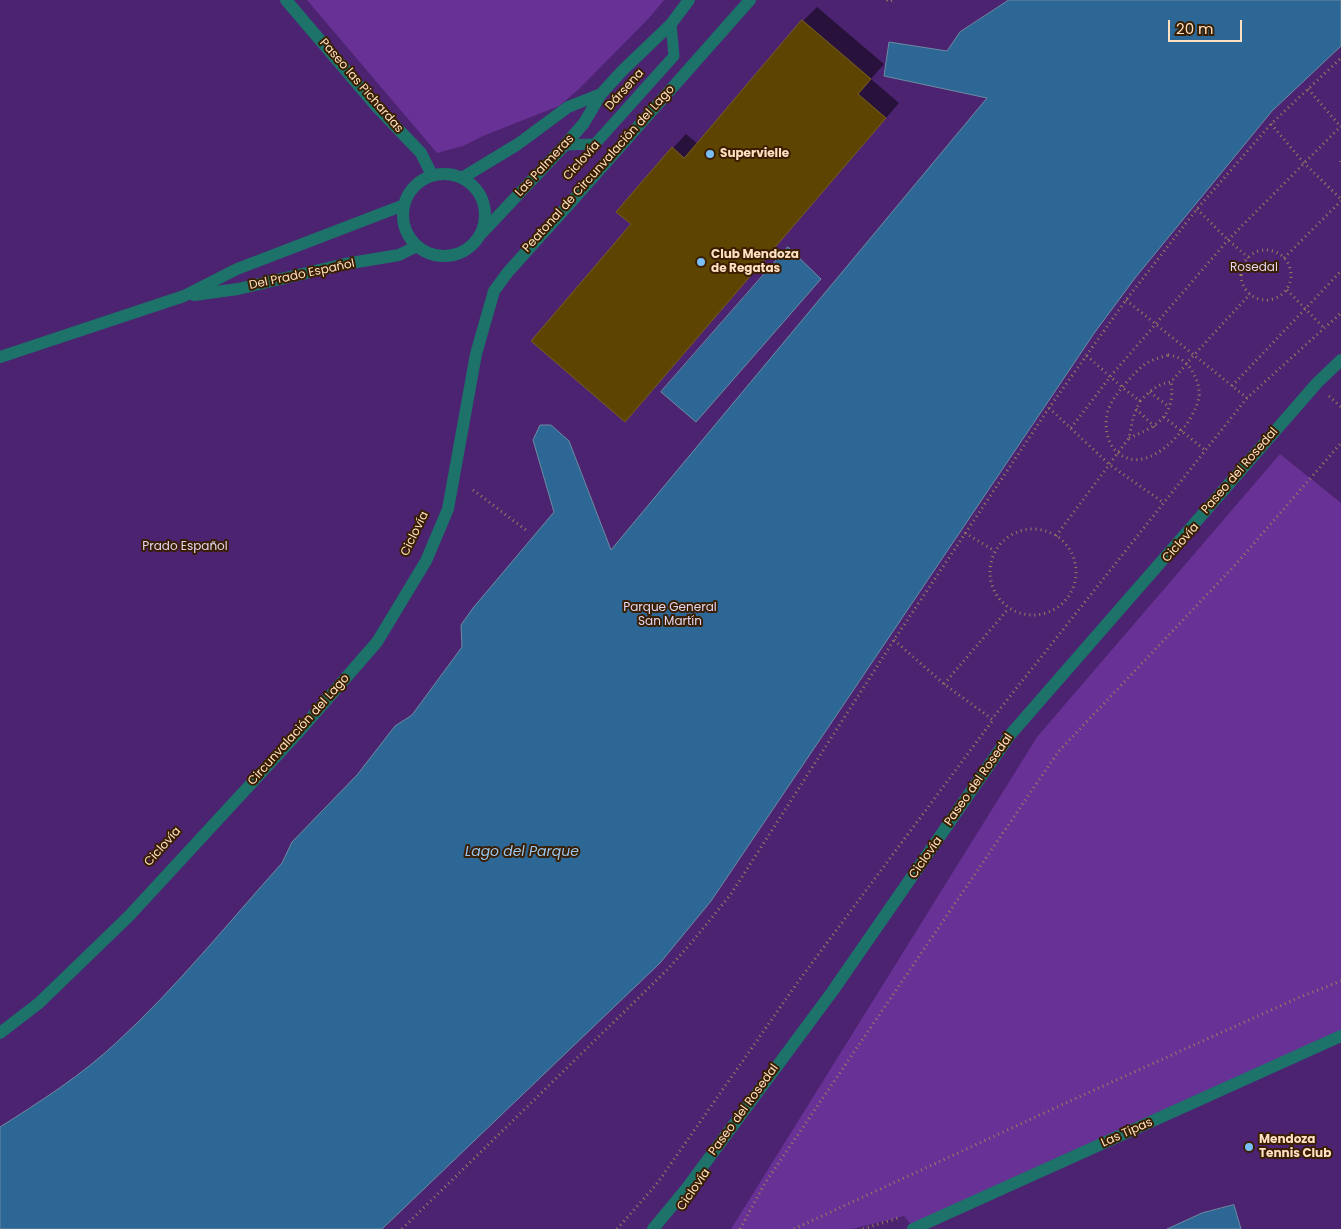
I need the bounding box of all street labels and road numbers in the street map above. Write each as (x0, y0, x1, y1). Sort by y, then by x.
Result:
street label: Paseo las Pichardas (316, 36, 406, 136)
street label: Dársena (603, 66, 647, 114)
street label: Peatonal de Circunvalación del Lago (520, 82, 678, 256)
street label: Las Palmeras (513, 132, 577, 200)
street label: Ciclovía (561, 138, 603, 184)
street label: Del Prado Español (248, 257, 356, 293)
street label: Paseo del Rosedal (1199, 425, 1281, 517)
street label: Ciclovía (398, 509, 432, 559)
street label: Ciclovía (1160, 520, 1202, 566)
street label: Circunvalación del Lago (245, 671, 353, 789)
street label: Paseo del Rosedal (942, 731, 1016, 829)
street label: Ciclovía (142, 824, 184, 870)
street label: Ciclovía (906, 834, 946, 882)
street label: Paseo del Rosedal (706, 1062, 782, 1158)
street label: Las Tipas (1099, 1115, 1155, 1151)
street label: Ciclovía (674, 1166, 714, 1214)

